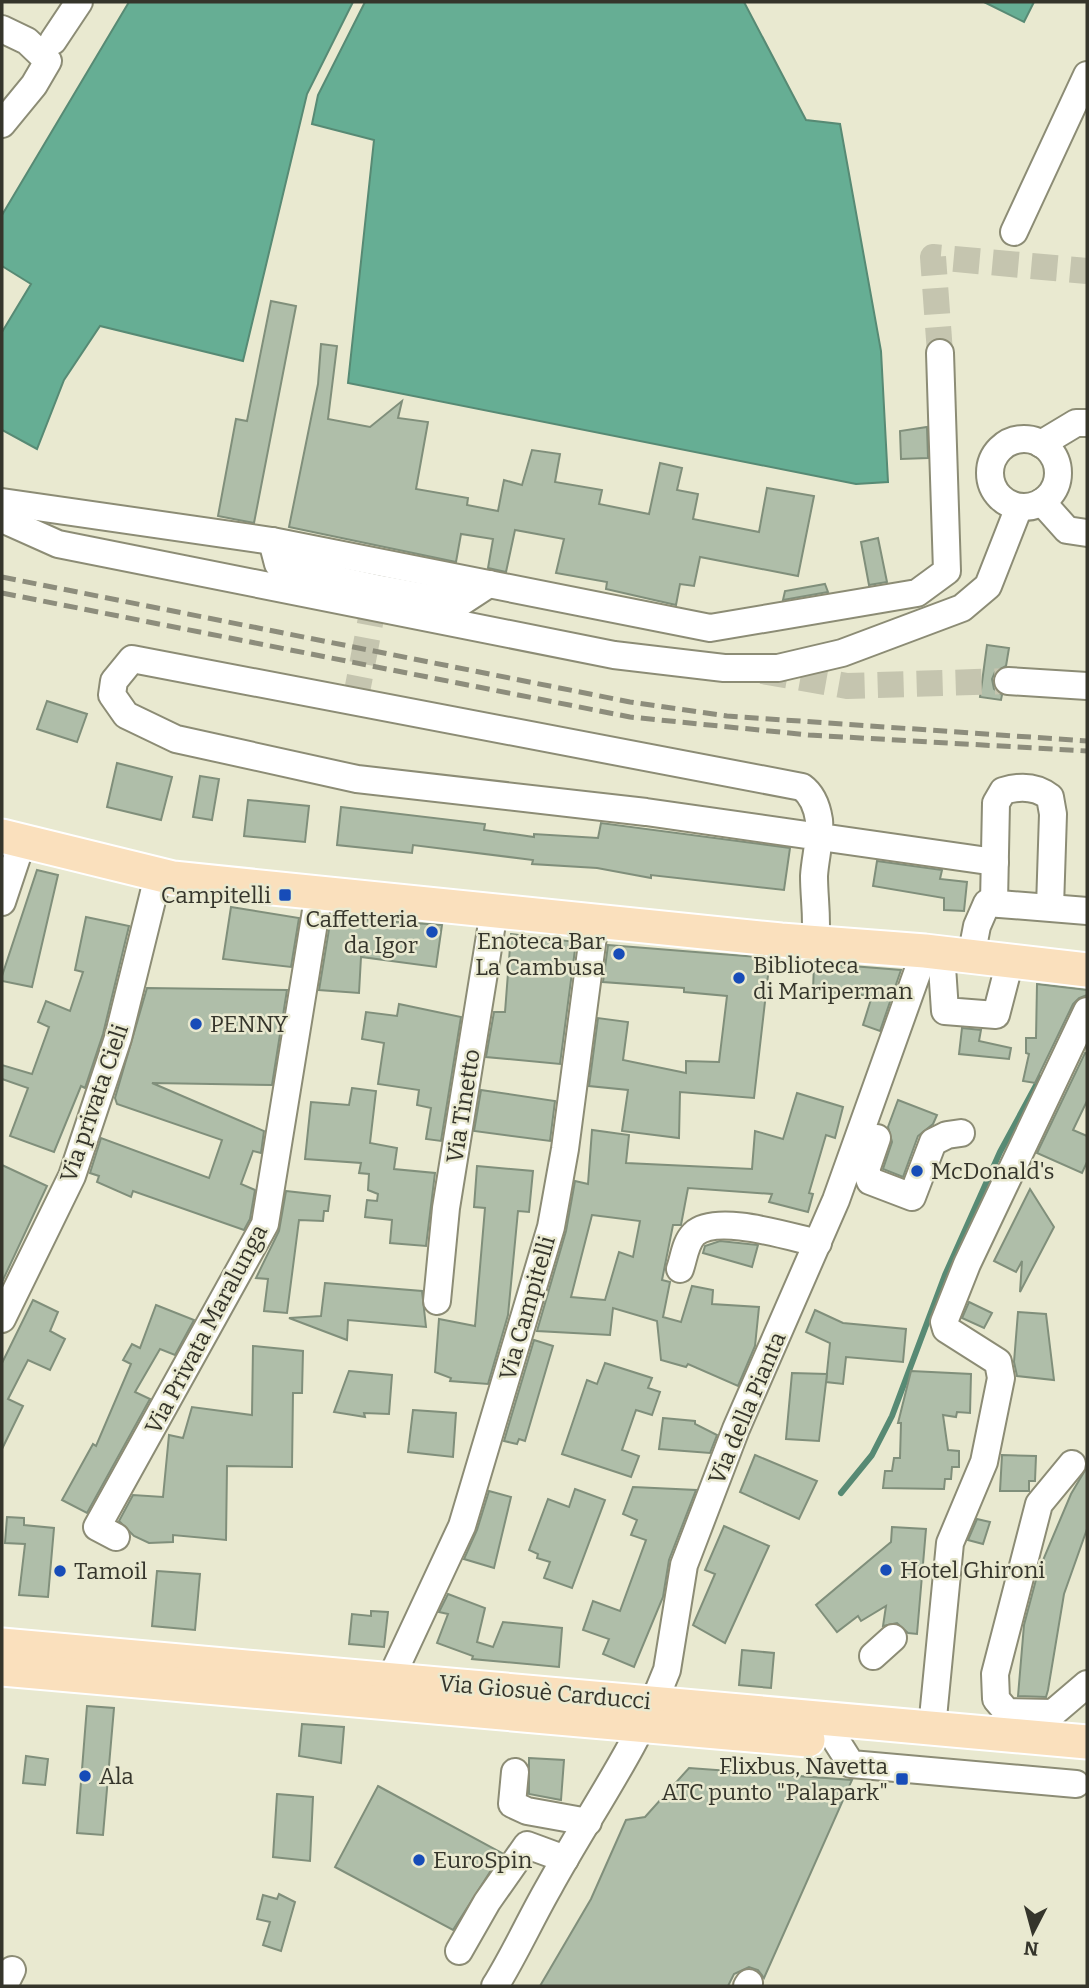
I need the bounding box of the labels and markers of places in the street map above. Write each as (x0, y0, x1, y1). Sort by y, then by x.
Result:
place label: Campitelli (161, 881, 271, 909)
marker: Campitelli (277, 887, 293, 903)
place label: Caffetteria da Igor (305, 905, 418, 959)
marker: Caffetteria da Igor (424, 924, 440, 940)
place label: Enoteca Bar La Cambusa (475, 927, 605, 981)
marker: Enoteca Bar La Cambusa (611, 946, 627, 962)
place label: Biblioteca di Mariperman (753, 951, 913, 1005)
marker: Biblioteca di Mariperman (731, 970, 747, 986)
place label: PENNY (210, 1010, 288, 1038)
marker: PENNY (188, 1016, 204, 1032)
place label: McDonald's (931, 1157, 1055, 1185)
marker: McDonald's (909, 1163, 925, 1179)
place label: Hotel Ghironi (900, 1556, 1045, 1584)
place label: Tamoil (74, 1557, 148, 1585)
marker: Hotel Ghironi (878, 1562, 894, 1578)
marker: Tamoil (52, 1563, 68, 1579)
place label: Flixbus, Navetta ATC punto "Palapark" (662, 1752, 888, 1806)
place label: Ala (99, 1762, 134, 1790)
marker: Ala (77, 1768, 93, 1784)
marker: Flixbus, Navetta ATC punto "Palapark" (894, 1771, 910, 1787)
place label: EuroSpin (433, 1846, 533, 1874)
marker: EuroSpin (411, 1852, 427, 1868)

